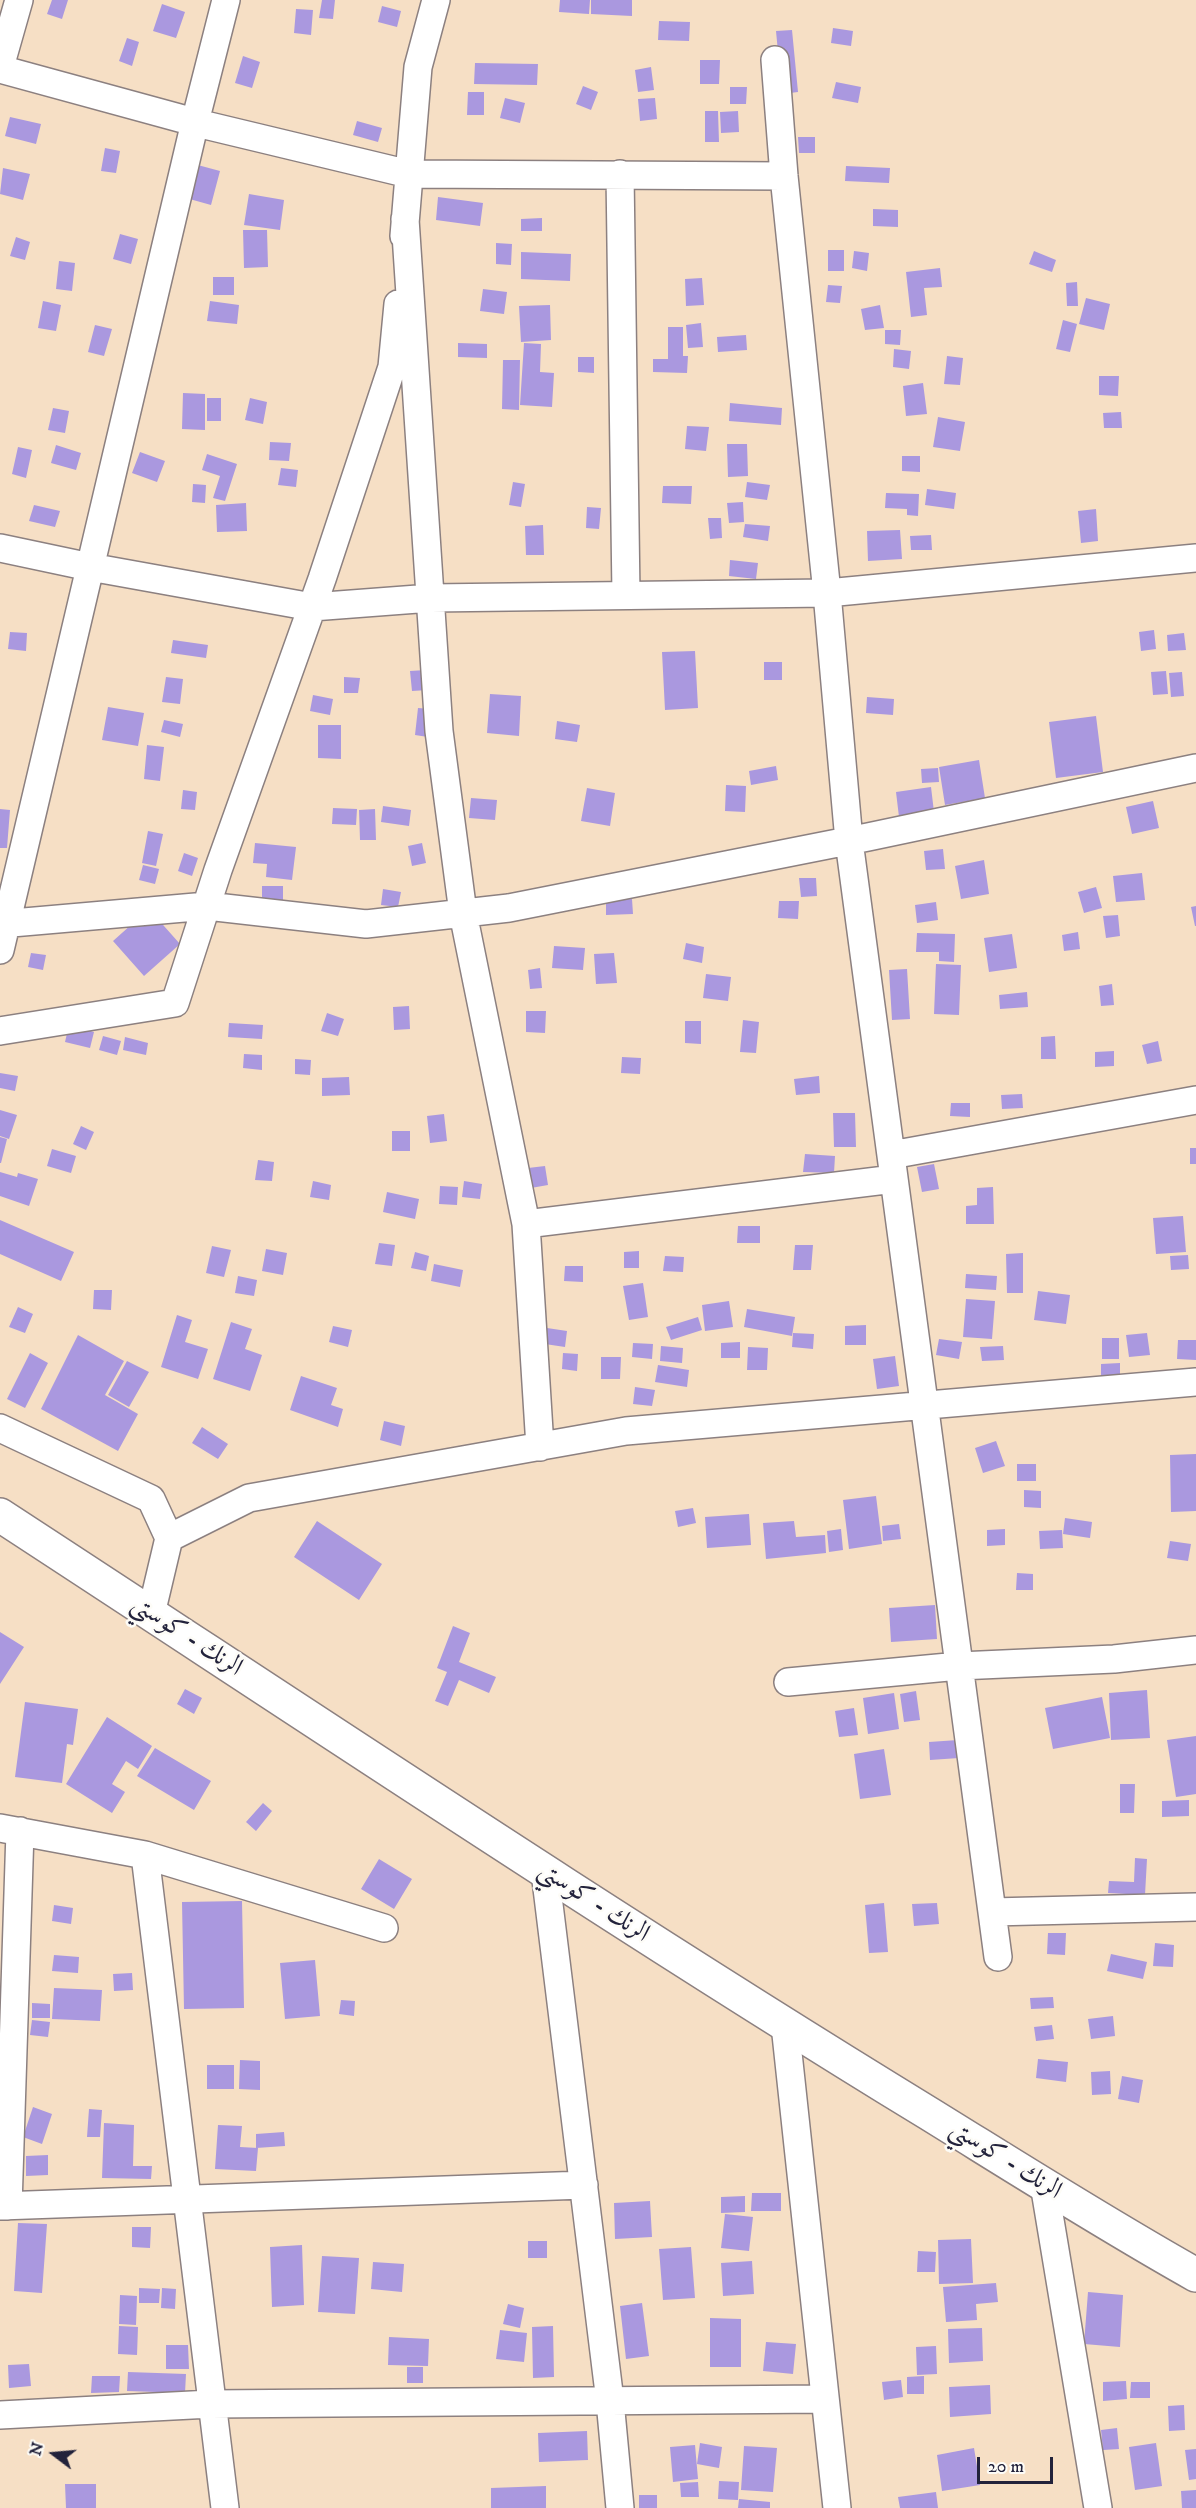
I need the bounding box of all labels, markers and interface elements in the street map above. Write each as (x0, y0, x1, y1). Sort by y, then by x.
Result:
street label: الرنك - كوستي (124, 1589, 248, 1685)
street label: الرنك - كوستي (531, 1855, 655, 1951)
street label: الرنك - كوستي (943, 2114, 1067, 2208)
north arrow (24, 2424, 84, 2484)
text: N (25, 2440, 48, 2458)
scale bar (980, 2445, 1056, 2483)
text: 20 m (988, 2456, 1024, 2478)

